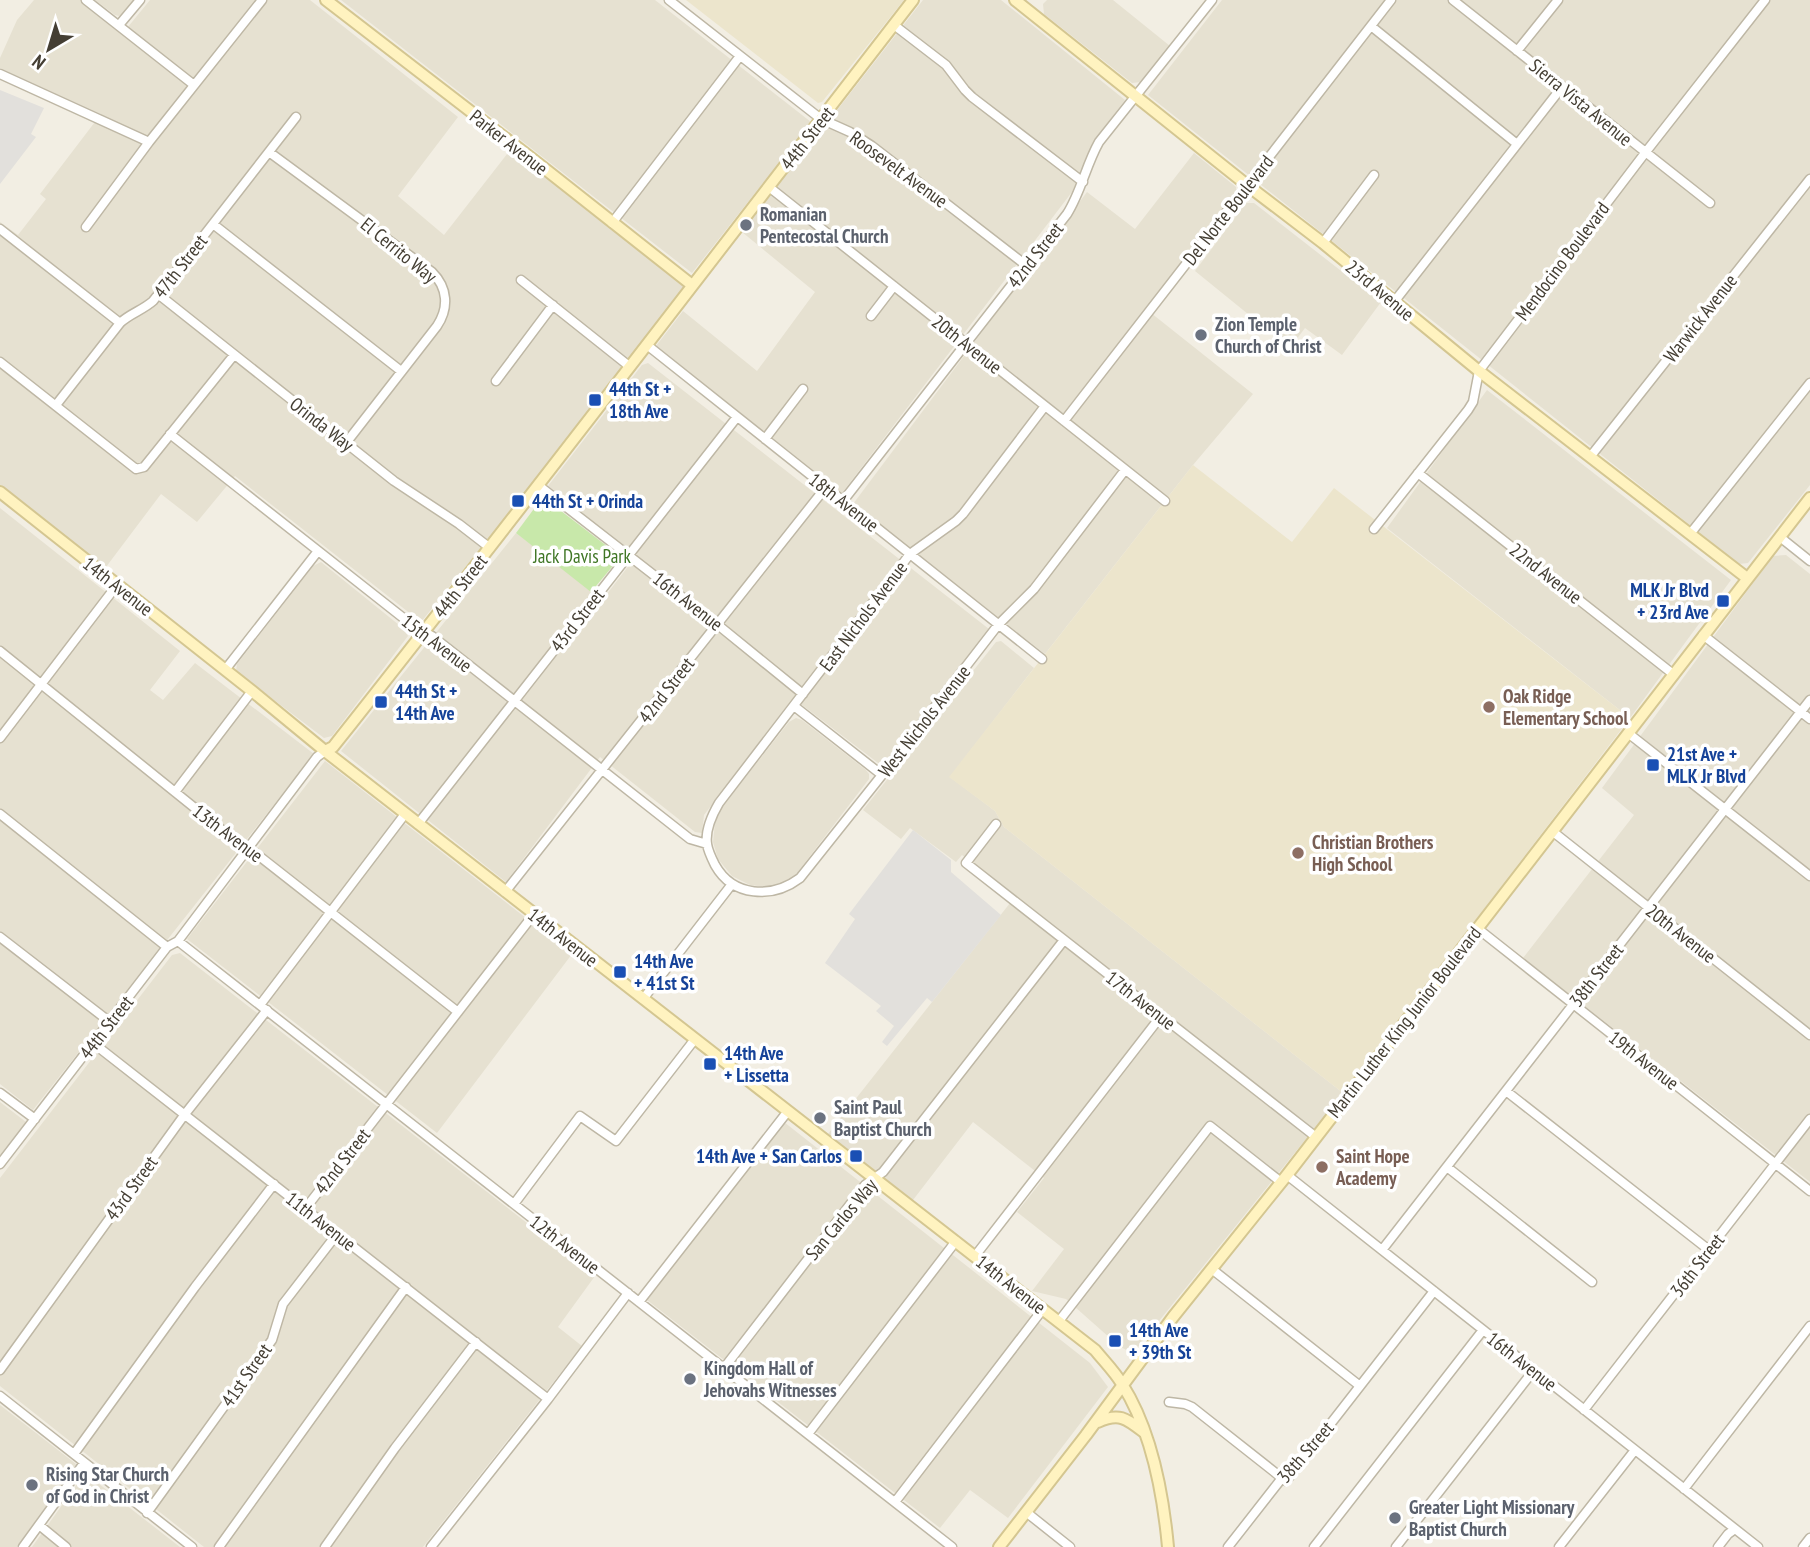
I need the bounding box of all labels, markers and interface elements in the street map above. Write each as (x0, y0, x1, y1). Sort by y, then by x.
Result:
north arrow (14, 14, 84, 84)
text: N (27, 50, 50, 75)
street label: Sierra Vista Avenue (1525, 53, 1637, 151)
street label: 44th Street (775, 101, 840, 175)
street label: Parker Avenue (465, 104, 553, 180)
street label: Roosevelt Avenue (845, 125, 953, 213)
street label: Del Norte Boulevard (1178, 150, 1278, 270)
street label: Mendocino Boulevard (1510, 197, 1614, 325)
place label: Romanian Pentecostal Church (760, 202, 888, 248)
street label: El Cerrito Way (356, 212, 443, 289)
marker: Romanian Pentecostal Church (738, 217, 754, 233)
street label: 42nd Street (1002, 217, 1069, 293)
street label: 47th Street (148, 229, 213, 303)
street label: 23rd Avenue (1341, 254, 1419, 326)
street label: Warwick Avenue (1658, 269, 1742, 367)
street label: 20th Avenue (927, 309, 1007, 379)
place label: Zion Temple Church of Christ (1215, 312, 1322, 358)
marker: Zion Temple Church of Christ (1193, 327, 1209, 343)
place label: 44th St + 18th Ave (609, 377, 671, 423)
street label: Orinda Way (285, 392, 359, 457)
marker: 44th St + 18th Ave (587, 392, 603, 408)
street label: 18th Avenue (804, 467, 884, 537)
place label: 44th St + Orinda (532, 489, 643, 513)
marker: 44th St + Orinda (510, 493, 526, 509)
street label: 22nd Avenue (1505, 537, 1587, 609)
park label: Jack Davis Park (532, 544, 631, 568)
street label: 44th Street (428, 549, 493, 623)
street label: 14th Avenue (78, 551, 158, 621)
street label: East Nichols Avenue (814, 556, 912, 676)
street label: 16th Avenue (648, 566, 728, 636)
place label: MLK Jr Blvd + 23rd Ave (1630, 578, 1709, 624)
street label: 43rd Street (545, 583, 610, 657)
marker: MLK Jr Blvd + 23rd Ave (1715, 593, 1731, 609)
street label: 15th Avenue (397, 609, 477, 677)
street label: 42nd Street (633, 652, 700, 728)
street label: West Nichols Avenue (873, 660, 975, 782)
place label: 44th St + 14th Ave (395, 679, 457, 725)
place label: Oak Ridge Elementary School (1503, 684, 1628, 730)
marker: 44th St + 14th Ave (373, 694, 389, 710)
marker: Oak Ridge Elementary School (1481, 699, 1497, 715)
place label: 21st Ave + MLK Jr Blvd (1667, 742, 1746, 788)
marker: 21st Ave + MLK Jr Blvd (1645, 757, 1661, 773)
street label: 13th Avenue (188, 799, 268, 867)
place label: Christian Brothers High School (1312, 830, 1434, 876)
marker: Christian Brothers High School (1290, 845, 1306, 861)
street label: 20th Avenue (1641, 898, 1721, 968)
street label: 14th Avenue (523, 902, 603, 972)
street label: Martin Luther King Junior Boulevard (1322, 922, 1486, 1122)
street label: 38th Street (1564, 938, 1629, 1012)
place label: 14th Ave + 41st St (634, 949, 695, 995)
marker: 14th Ave + 41st St (612, 964, 628, 980)
street label: 17th Avenue (1101, 965, 1181, 1035)
street label: 44th Street (74, 990, 139, 1064)
street label: 19th Avenue (1604, 1025, 1684, 1095)
place label: 14th Ave + Lissetta (724, 1041, 789, 1087)
marker: 14th Ave + Lissetta (702, 1056, 718, 1072)
place label: Saint Paul Baptist Church (834, 1095, 932, 1141)
marker: Saint Paul Baptist Church (812, 1110, 828, 1126)
street label: 42nd Street (309, 1123, 376, 1199)
place label: 14th Ave + San Carlos (696, 1144, 842, 1168)
place label: Saint Hope Academy (1335, 1144, 1410, 1190)
marker: 14th Ave + San Carlos (848, 1148, 864, 1164)
street label: 43rd Street (100, 1150, 163, 1225)
marker: Saint Hope Academy (1314, 1159, 1330, 1175)
street label: San Carlos Way (800, 1173, 883, 1265)
street label: 11th Avenue (281, 1186, 361, 1256)
street label: 12th Avenue (525, 1209, 605, 1279)
street label: 36th Street (1665, 1228, 1730, 1302)
street label: 14th Avenue (971, 1249, 1051, 1319)
place label: 14th Ave + 39th St (1129, 1318, 1192, 1364)
street label: 16th Avenue (1482, 1326, 1562, 1396)
marker: 14th Ave + 39th St (1107, 1333, 1123, 1349)
street label: 41st Street (215, 1338, 277, 1411)
place label: Kingdom Hall of Jehovahs Witnesses (703, 1356, 837, 1402)
marker: Kingdom Hall of Jehovahs Witnesses (682, 1371, 698, 1387)
street label: 38th Street (1272, 1416, 1339, 1488)
place label: Rising Star Church of God in Christ (46, 1462, 169, 1508)
marker: Rising Star Church of God in Christ (24, 1477, 40, 1493)
place label: Greater Light Missionary Baptist Church (1409, 1495, 1575, 1541)
marker: Greater Light Missionary Baptist Church (1387, 1510, 1403, 1526)

